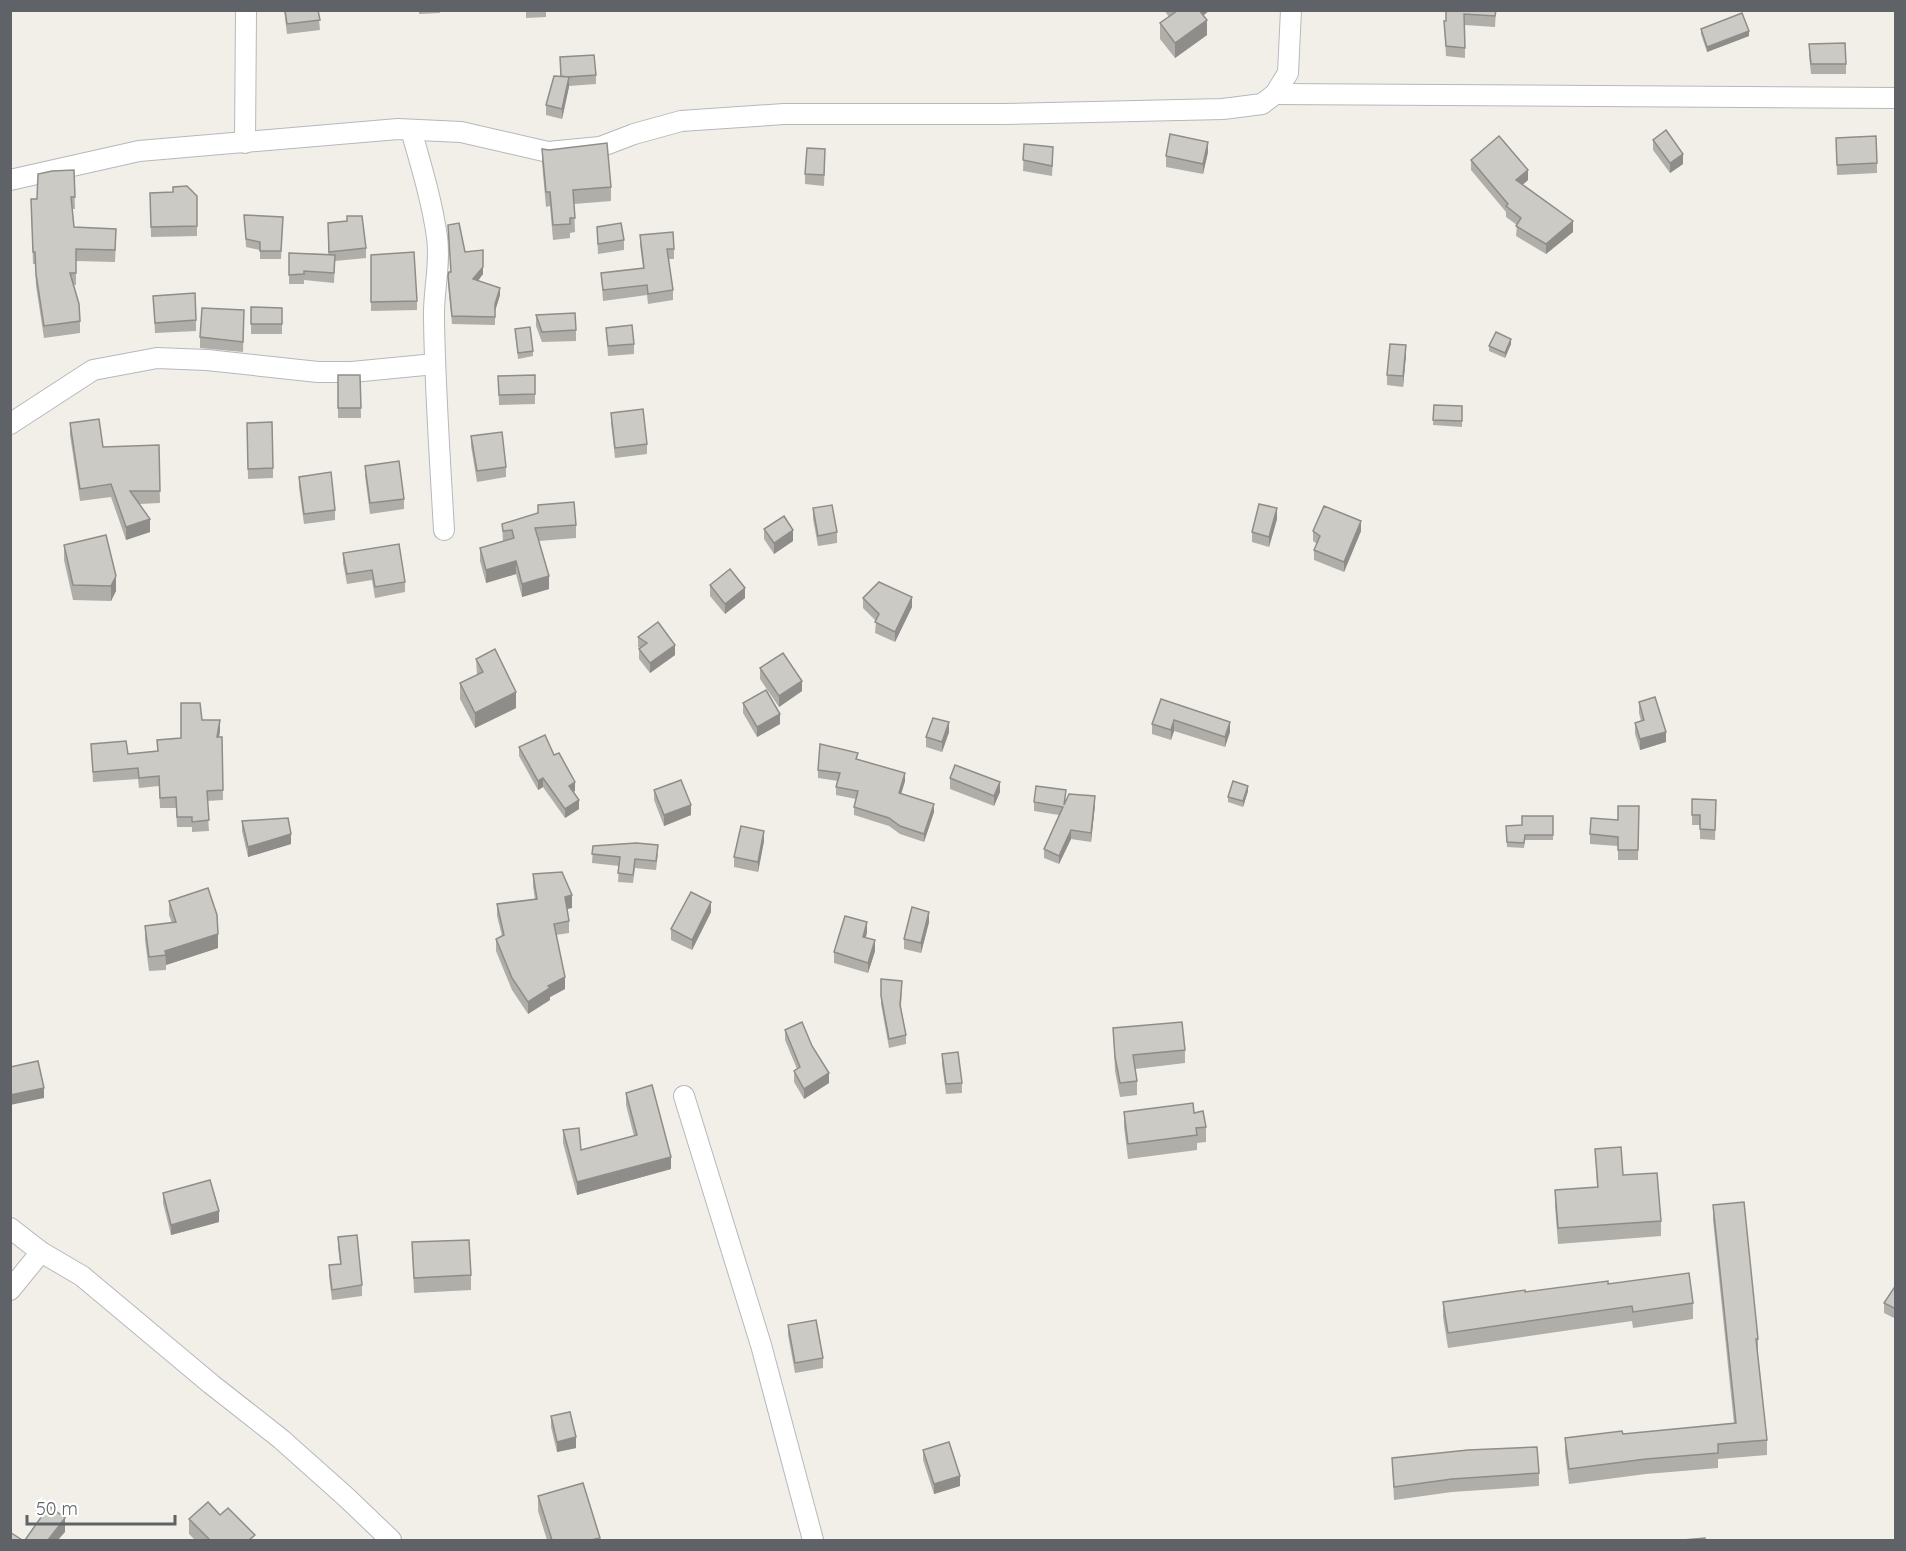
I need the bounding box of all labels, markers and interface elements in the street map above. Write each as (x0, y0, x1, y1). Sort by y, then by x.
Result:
scale bar (27, 1488, 176, 1526)
text: 50 m (36, 1497, 78, 1520)

